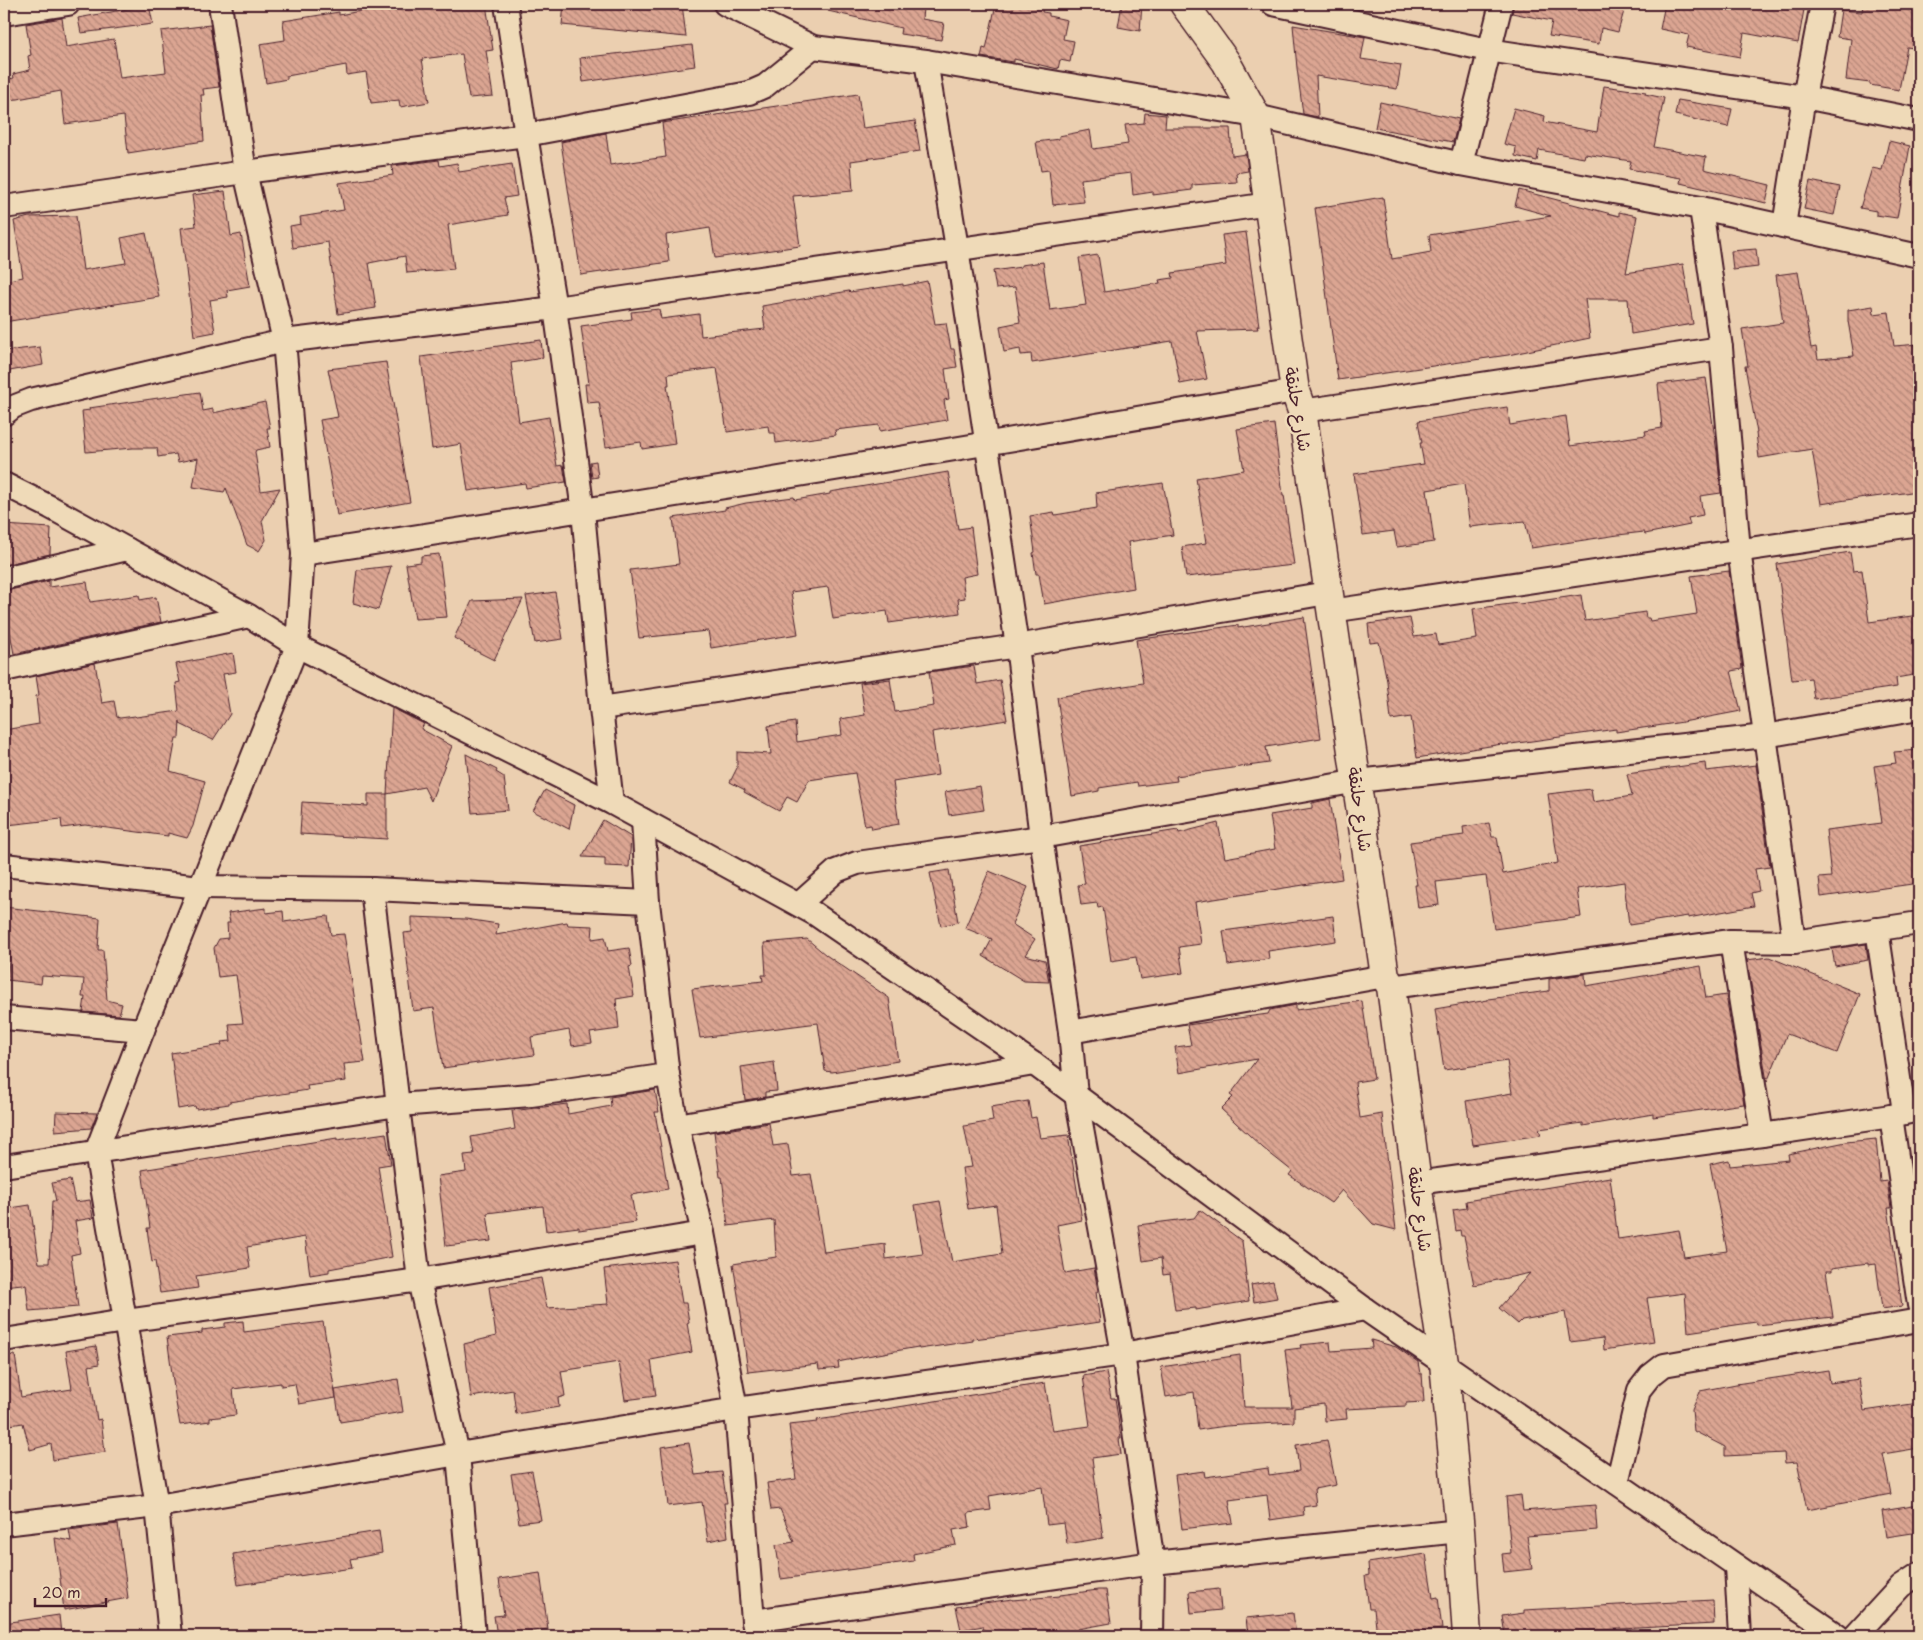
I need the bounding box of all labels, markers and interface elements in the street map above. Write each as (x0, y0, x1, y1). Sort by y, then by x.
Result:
street label: شارع حلنقة (1278, 364, 1320, 454)
street label: شارع حلنقة (1342, 765, 1380, 853)
street label: شارع حلنقة (1402, 1165, 1440, 1253)
scale bar (35, 1575, 106, 1607)
text: 20 m (42, 1580, 81, 1603)

